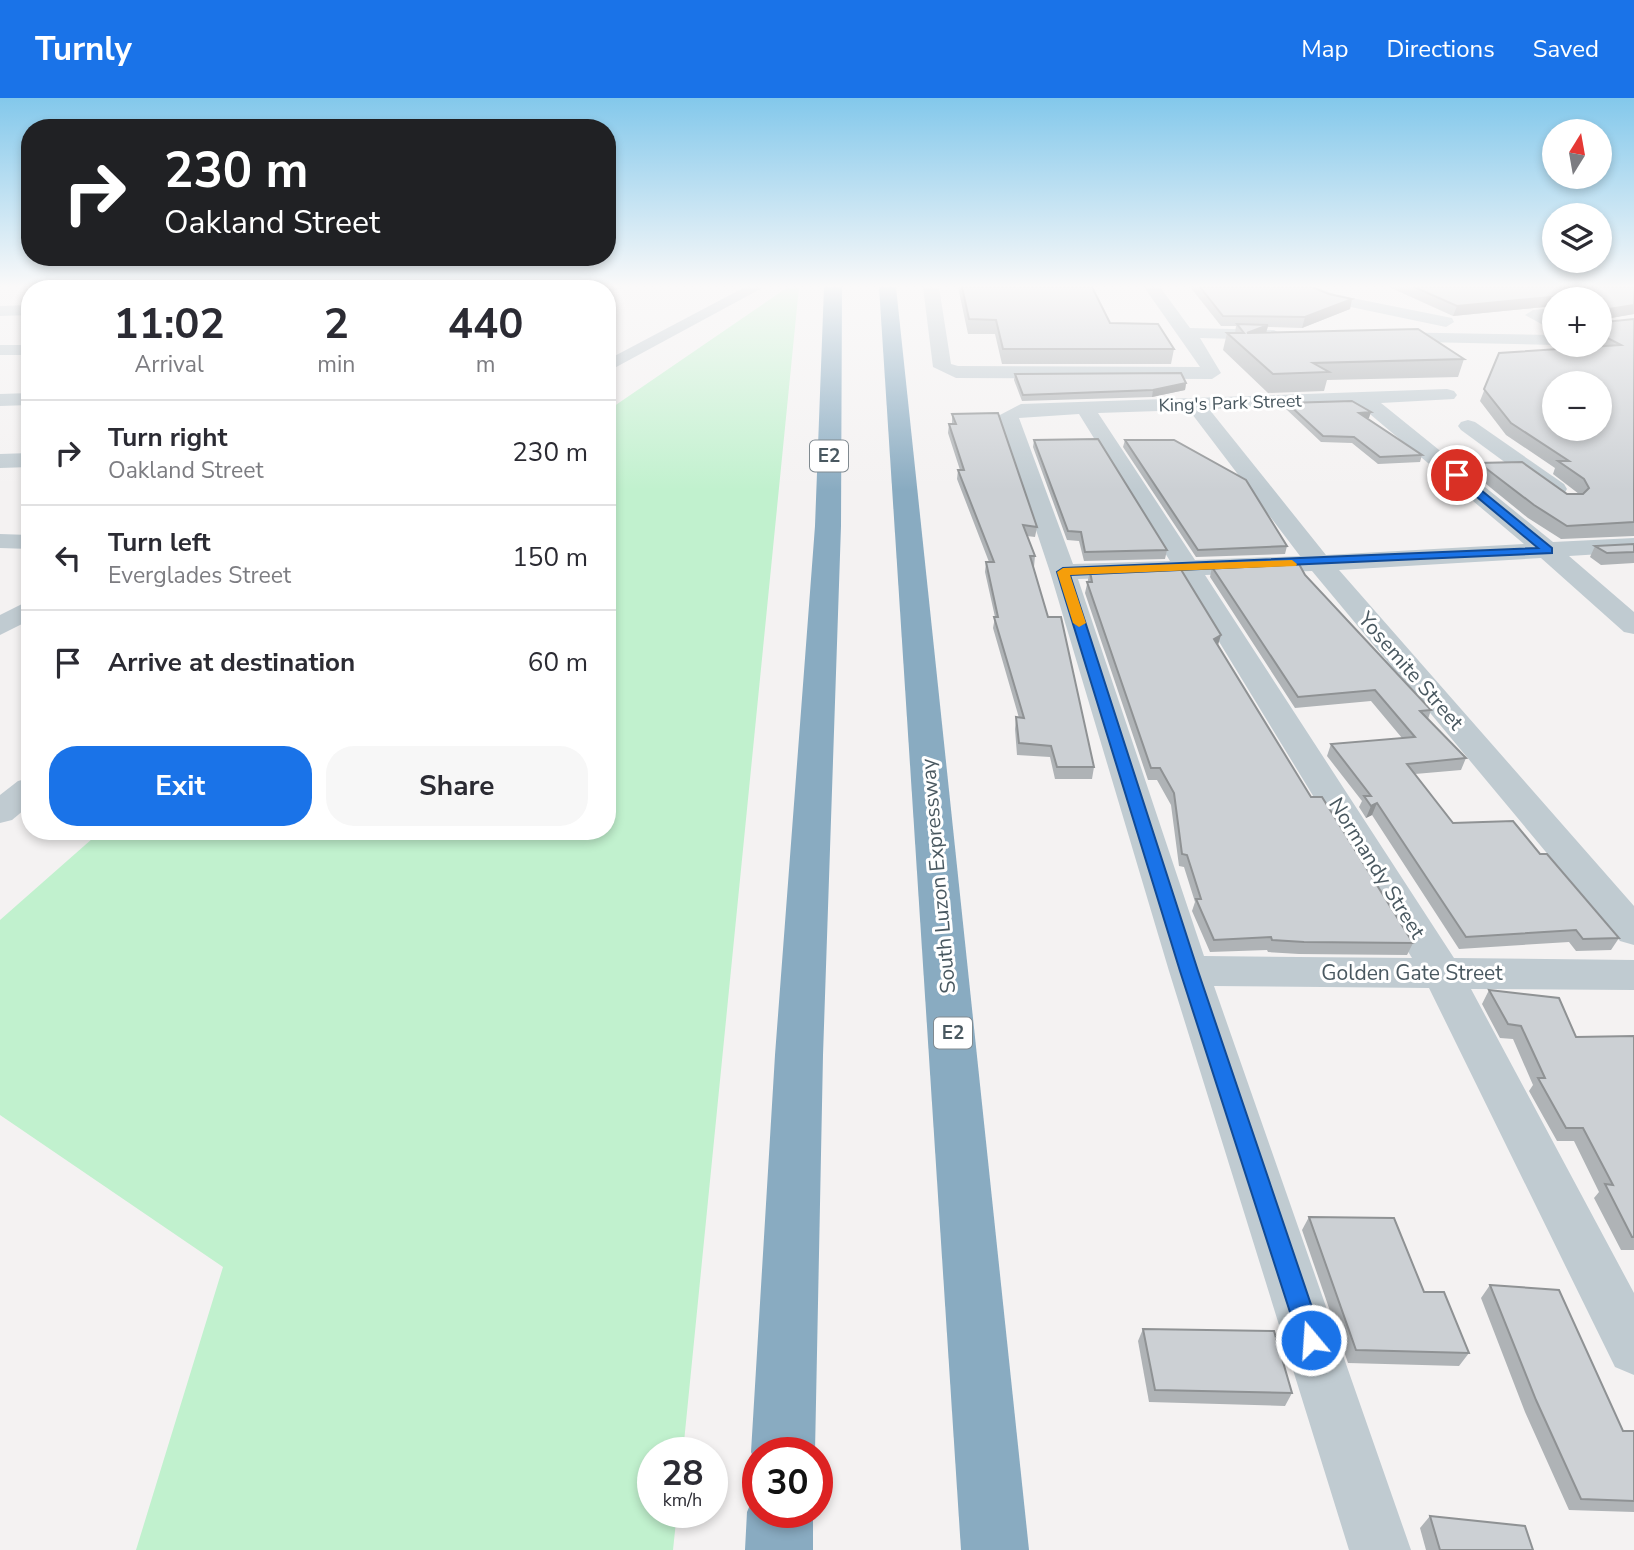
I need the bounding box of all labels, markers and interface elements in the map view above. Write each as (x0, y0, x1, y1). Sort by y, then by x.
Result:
text: Turnly (35, 27, 132, 72)
text: Map (1301, 33, 1348, 65)
text: Directions (1386, 33, 1495, 65)
text: Saved (1533, 33, 1599, 65)
north arrow (1542, 119, 1612, 189)
map controls (1542, 119, 1612, 441)
text: 230 m (164, 137, 308, 204)
icon: right (49, 147, 140, 238)
text: Oakland Street (164, 201, 380, 244)
button: layers (1542, 203, 1612, 273)
button: + (1542, 287, 1612, 357)
text: 11:02 (114, 296, 225, 353)
text: 2 (324, 296, 349, 353)
text: 440 (448, 296, 523, 353)
text: Arrival (135, 349, 204, 380)
text: min (317, 349, 355, 380)
text: m (476, 349, 496, 380)
button: − (1542, 371, 1612, 441)
street label: King's Park Street (1158, 388, 1303, 417)
text: Turn right (108, 420, 227, 455)
icon: right (49, 434, 87, 472)
text: 230 m (512, 435, 588, 470)
road number: E2 (810, 440, 848, 472)
pin (1427, 445, 1487, 505)
text: Oakland Street (108, 455, 263, 486)
icon: arrive (1438, 456, 1476, 494)
text: Turn left (108, 525, 211, 560)
icon: left (49, 539, 87, 577)
text: 150 m (512, 540, 588, 575)
text: Everglades Street (108, 560, 291, 591)
street label: Yosemite Street (1351, 605, 1470, 736)
icon: arrive (49, 644, 87, 682)
text: Arrive at destination (108, 645, 355, 680)
text: 60 m (528, 645, 588, 680)
button: Exit (49, 746, 312, 826)
button: Share (326, 746, 588, 826)
street label: South Luzon Expressway (914, 757, 962, 995)
street label: Normandy Street (1322, 792, 1432, 944)
street label: Golden Gate Street (1321, 959, 1503, 987)
road number: E2 (934, 1018, 972, 1049)
position arrow (1274, 1303, 1348, 1377)
speed limit sign: 30 (742, 1437, 833, 1528)
text: 28 (661, 1450, 704, 1497)
text: km/h (663, 1488, 702, 1512)

